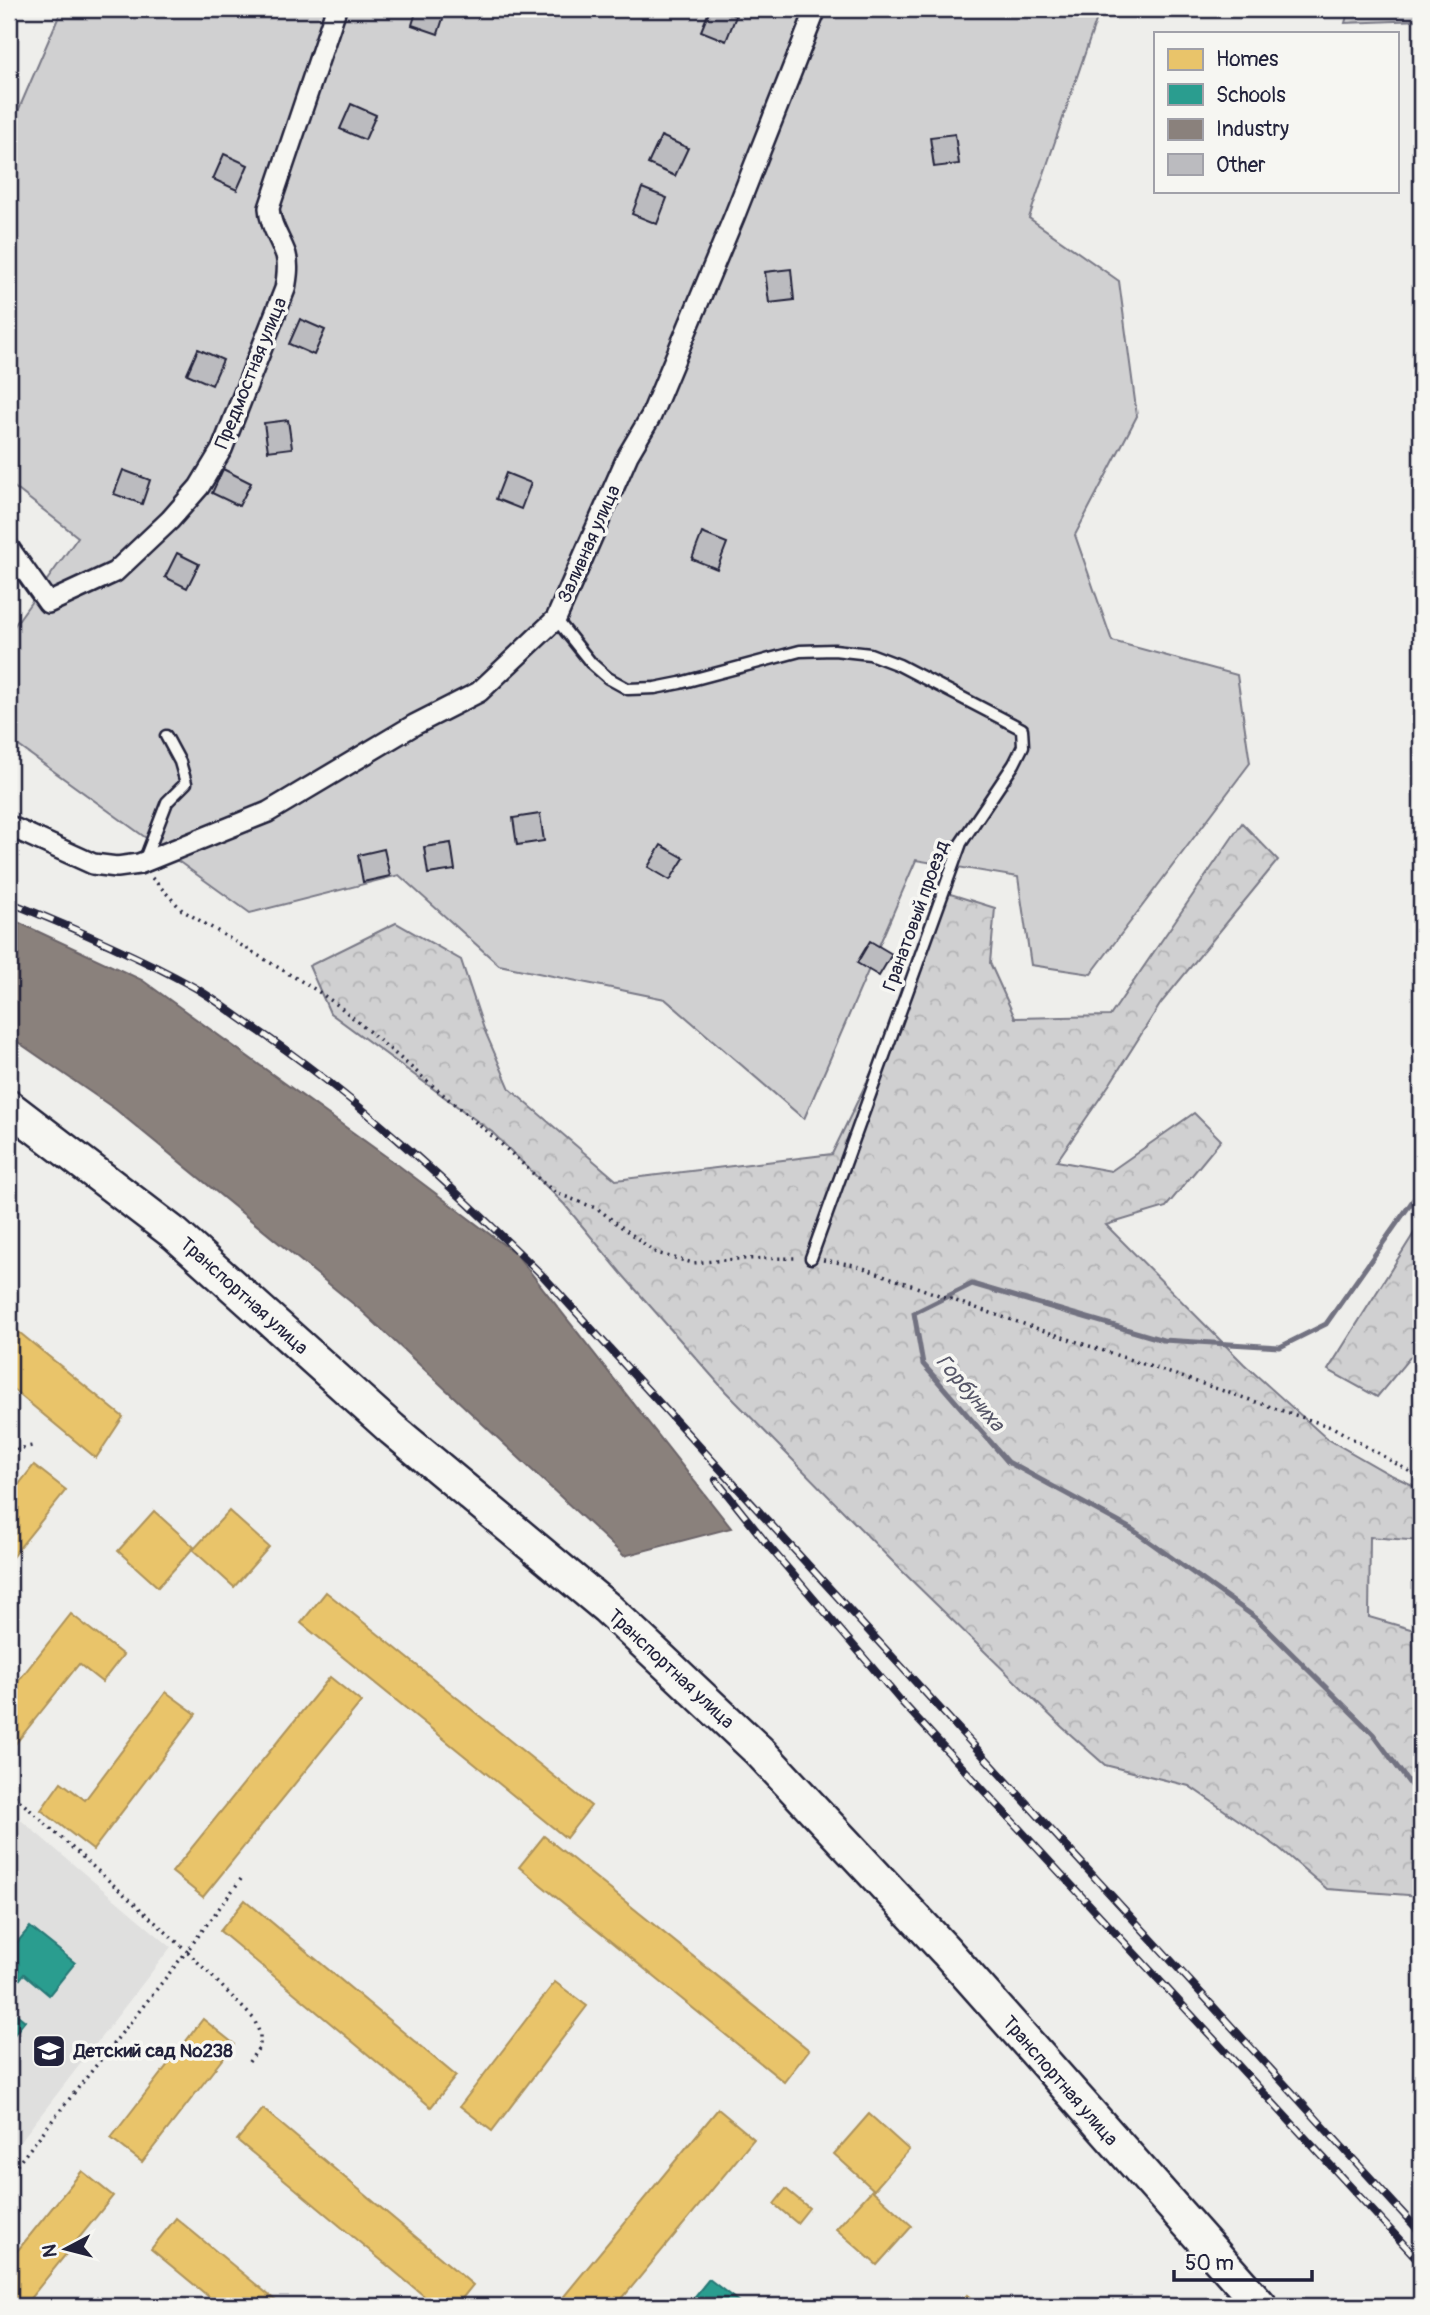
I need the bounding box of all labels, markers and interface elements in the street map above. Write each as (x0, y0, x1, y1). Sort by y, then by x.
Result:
legend (1154, 32, 1398, 192)
text: Homes (1216, 46, 1279, 73)
text: Schools (1216, 82, 1286, 109)
text: Industry (1216, 116, 1289, 143)
text: Other (1216, 152, 1266, 179)
street label: Предмостная улица (210, 294, 292, 452)
street label: Заливная улица (552, 481, 626, 607)
street label: Гранатовый проезд (878, 837, 955, 995)
street label: Транспортная улица (175, 1232, 313, 1360)
water label: Горбуниха (930, 1349, 1011, 1438)
street label: Транспортная улица (603, 1604, 739, 1734)
street label: Транспортная улица (997, 2011, 1123, 2151)
school or university icon: Детский сад №238 (30, 2032, 68, 2070)
place label: Детский сад №238 (73, 2039, 233, 2063)
north arrow (32, 2214, 102, 2284)
scale bar (1174, 2238, 1313, 2282)
text: N (37, 2243, 63, 2259)
text: 50 m (1185, 2250, 1234, 2277)

